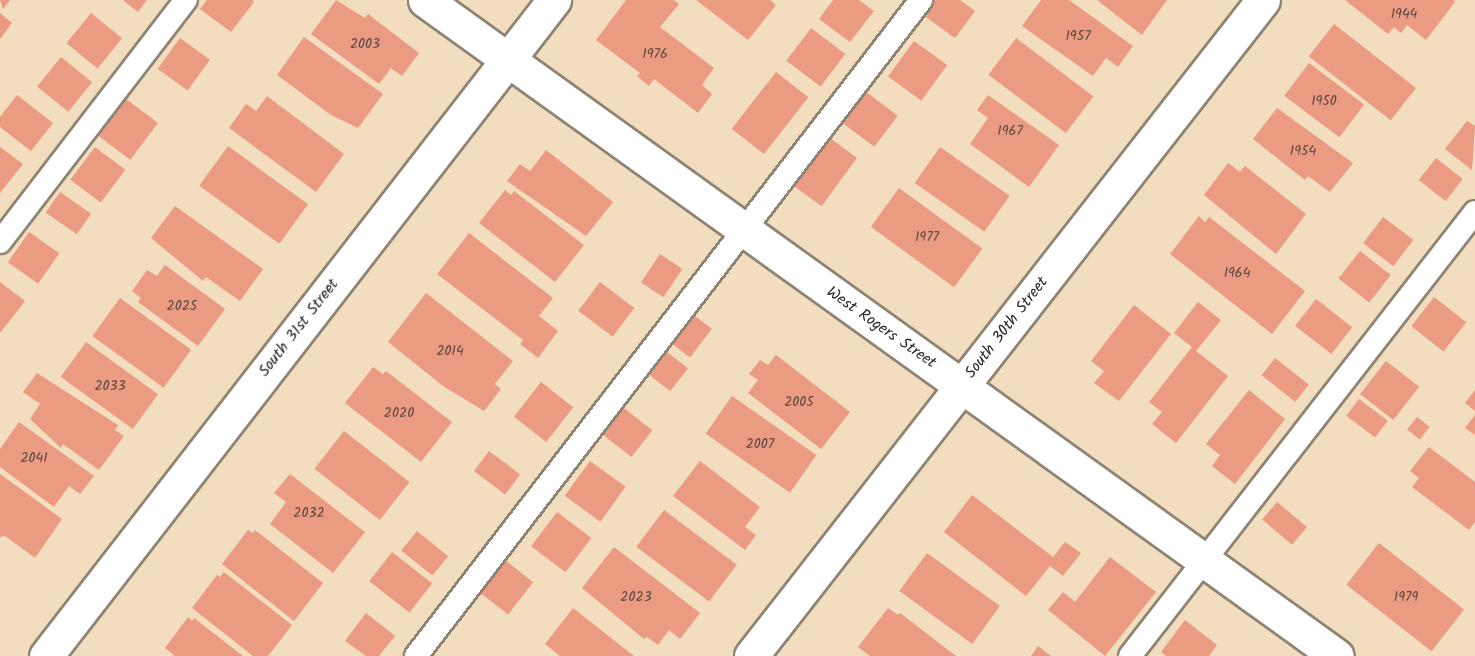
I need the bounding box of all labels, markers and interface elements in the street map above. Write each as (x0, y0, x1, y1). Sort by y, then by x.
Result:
house number: 1944 (1391, 6, 1417, 22)
house number: 1957 (1065, 28, 1091, 44)
house number: 2003 (350, 36, 380, 52)
house number: 1976 (642, 46, 668, 62)
house number: 1950 (1311, 93, 1337, 109)
house number: 1967 (997, 123, 1023, 139)
house number: 1954 (1290, 143, 1316, 159)
house number: 1977 (915, 229, 939, 245)
house number: 1964 (1224, 265, 1250, 281)
street label: South 30th Street (961, 273, 1053, 383)
street label: South 31st Street (255, 275, 343, 381)
street label: West Rogers Street (822, 283, 940, 373)
house number: 2025 (167, 298, 197, 314)
house number: 2014 (436, 343, 464, 359)
house number: 2033 (94, 378, 126, 394)
house number: 2005 (784, 394, 814, 410)
house number: 2020 (384, 405, 414, 421)
house number: 2007 (746, 436, 774, 452)
house number: 2041 (20, 450, 48, 466)
house number: 2032 (293, 505, 325, 521)
house number: 2023 (620, 589, 652, 605)
house number: 1979 (1394, 589, 1418, 605)

